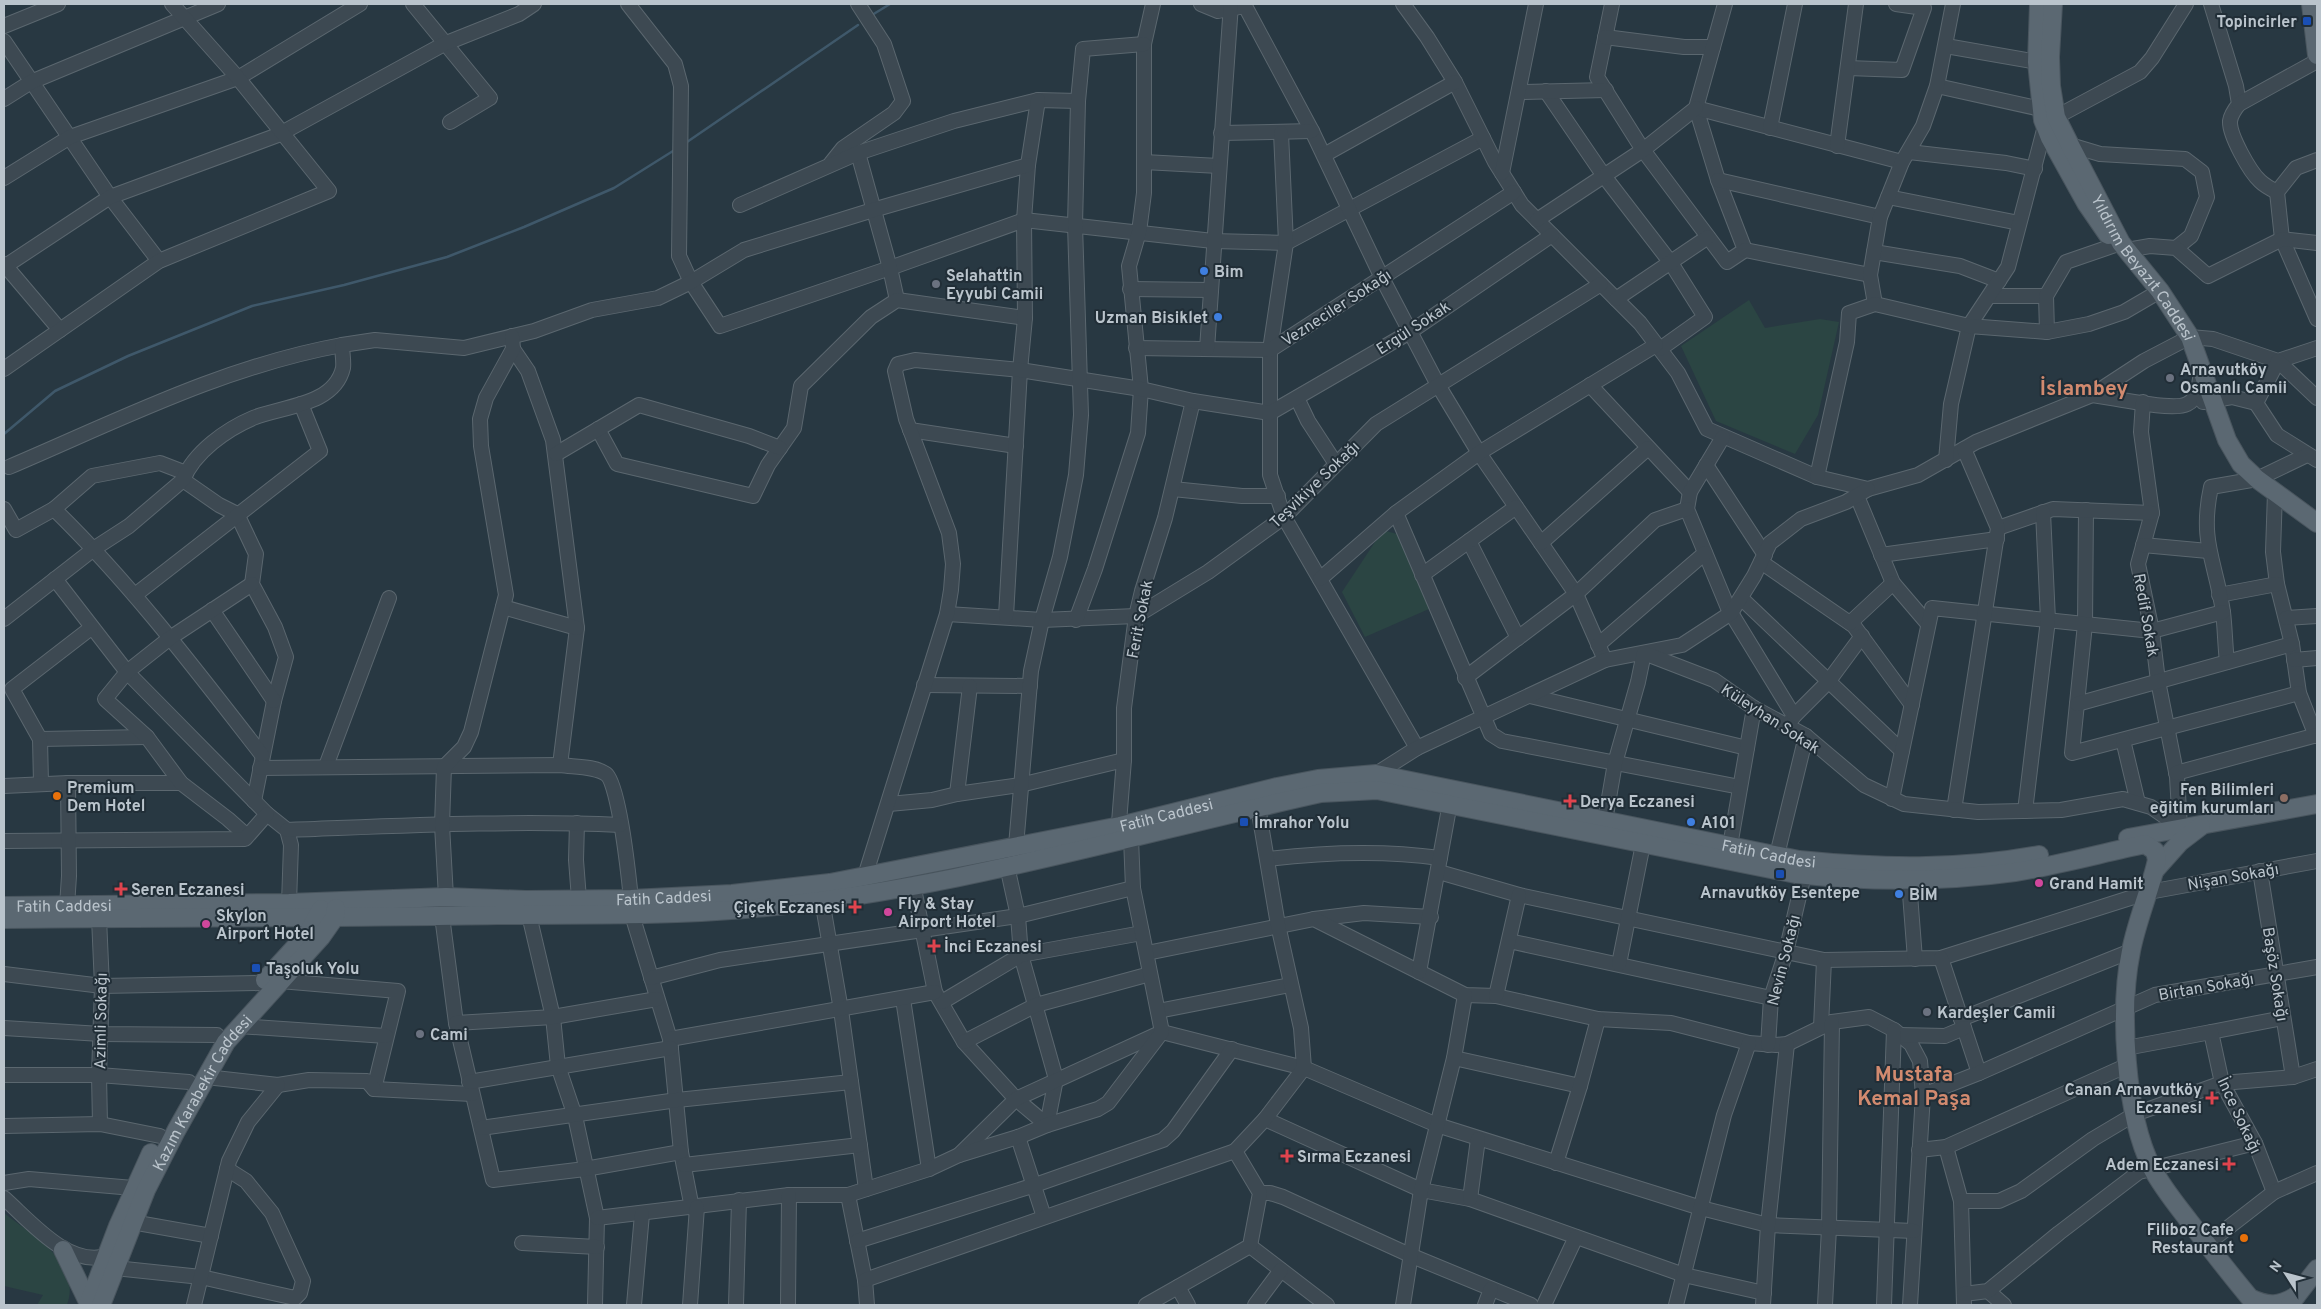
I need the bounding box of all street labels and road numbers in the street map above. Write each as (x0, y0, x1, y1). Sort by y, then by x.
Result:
street label: Yıldırım Beyazıt Caddesi (2085, 191, 2198, 344)
street label: Vezneciler Sokağı (1278, 266, 1396, 352)
street label: Ergül Sokak (1373, 297, 1455, 360)
street label: Teşvikiye Sokağı (1266, 438, 1365, 533)
street label: Redif Sokak (2128, 572, 2162, 659)
street label: Ferit Sokak (1124, 578, 1158, 660)
street label: Küleyhan Sokak (1717, 680, 1823, 759)
street label: Fatih Caddesi (1118, 795, 1215, 838)
street label: Fatih Caddesi (1720, 836, 1817, 874)
street label: Nişan Sokağı (2186, 860, 2281, 896)
street label: Fatih Caddesi (616, 887, 712, 911)
street label: Fatih Caddesi (16, 897, 112, 918)
street label: Nevin Sokağı (1764, 913, 1806, 1008)
street label: Başöz Sokağı (2257, 926, 2291, 1023)
street label: Birtan Sokağı (2157, 970, 2256, 1006)
street label: Azimli Sokağı (91, 973, 113, 1070)
street label: Kazım Karabekir Caddesi (149, 1012, 258, 1175)
street label: İnce Sokağı (2212, 1074, 2266, 1157)

